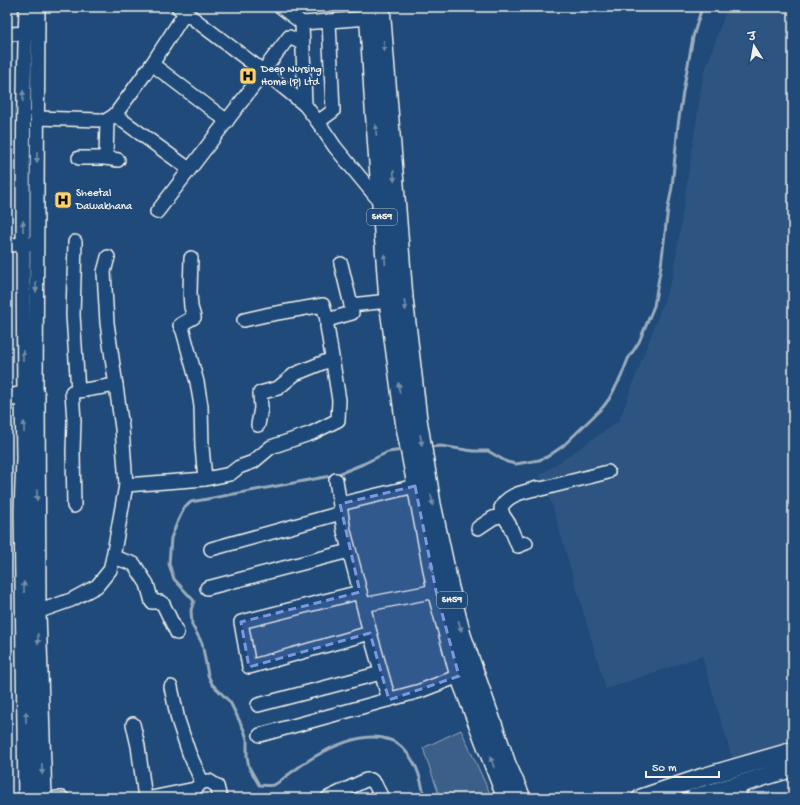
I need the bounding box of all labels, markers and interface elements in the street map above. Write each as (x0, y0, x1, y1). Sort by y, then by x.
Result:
north arrow (734, 26, 774, 66)
text: उ (747, 30, 759, 45)
one-way arrow (380, 40, 387, 52)
place label: Deep Nursing Home (P) Ltd (260, 64, 322, 89)
hospital icon: Deep Nursing Home (P) Ltd (238, 66, 258, 86)
one-way arrow (20, 90, 27, 102)
one-way arrow (372, 124, 379, 136)
one-way arrow (34, 151, 40, 164)
one-way arrow (391, 169, 398, 182)
place label: Sheetal Dawakhana (75, 188, 133, 213)
hospital icon: Sheetal Dawakhana (53, 190, 73, 210)
road number: SH59 (367, 209, 397, 225)
one-way arrow (19, 220, 26, 232)
one-way arrow (382, 253, 389, 265)
one-way arrow (33, 281, 39, 294)
one-way arrow (402, 299, 408, 311)
one-way arrow (20, 349, 26, 362)
one-way arrow (396, 382, 403, 394)
one-way arrow (21, 420, 27, 433)
one-way arrow (419, 434, 425, 446)
one-way arrow (33, 489, 40, 501)
one-way arrow (429, 494, 435, 506)
one-way arrow (428, 562, 434, 574)
one-way arrow (21, 580, 27, 593)
road number: SH59 (437, 592, 467, 608)
one-way arrow (457, 621, 463, 633)
one-way arrow (35, 633, 41, 646)
one-way arrow (23, 710, 29, 723)
scale bar (646, 753, 719, 779)
one-way arrow (489, 755, 495, 767)
text: 50 m (652, 762, 677, 776)
one-way arrow (39, 763, 45, 776)

